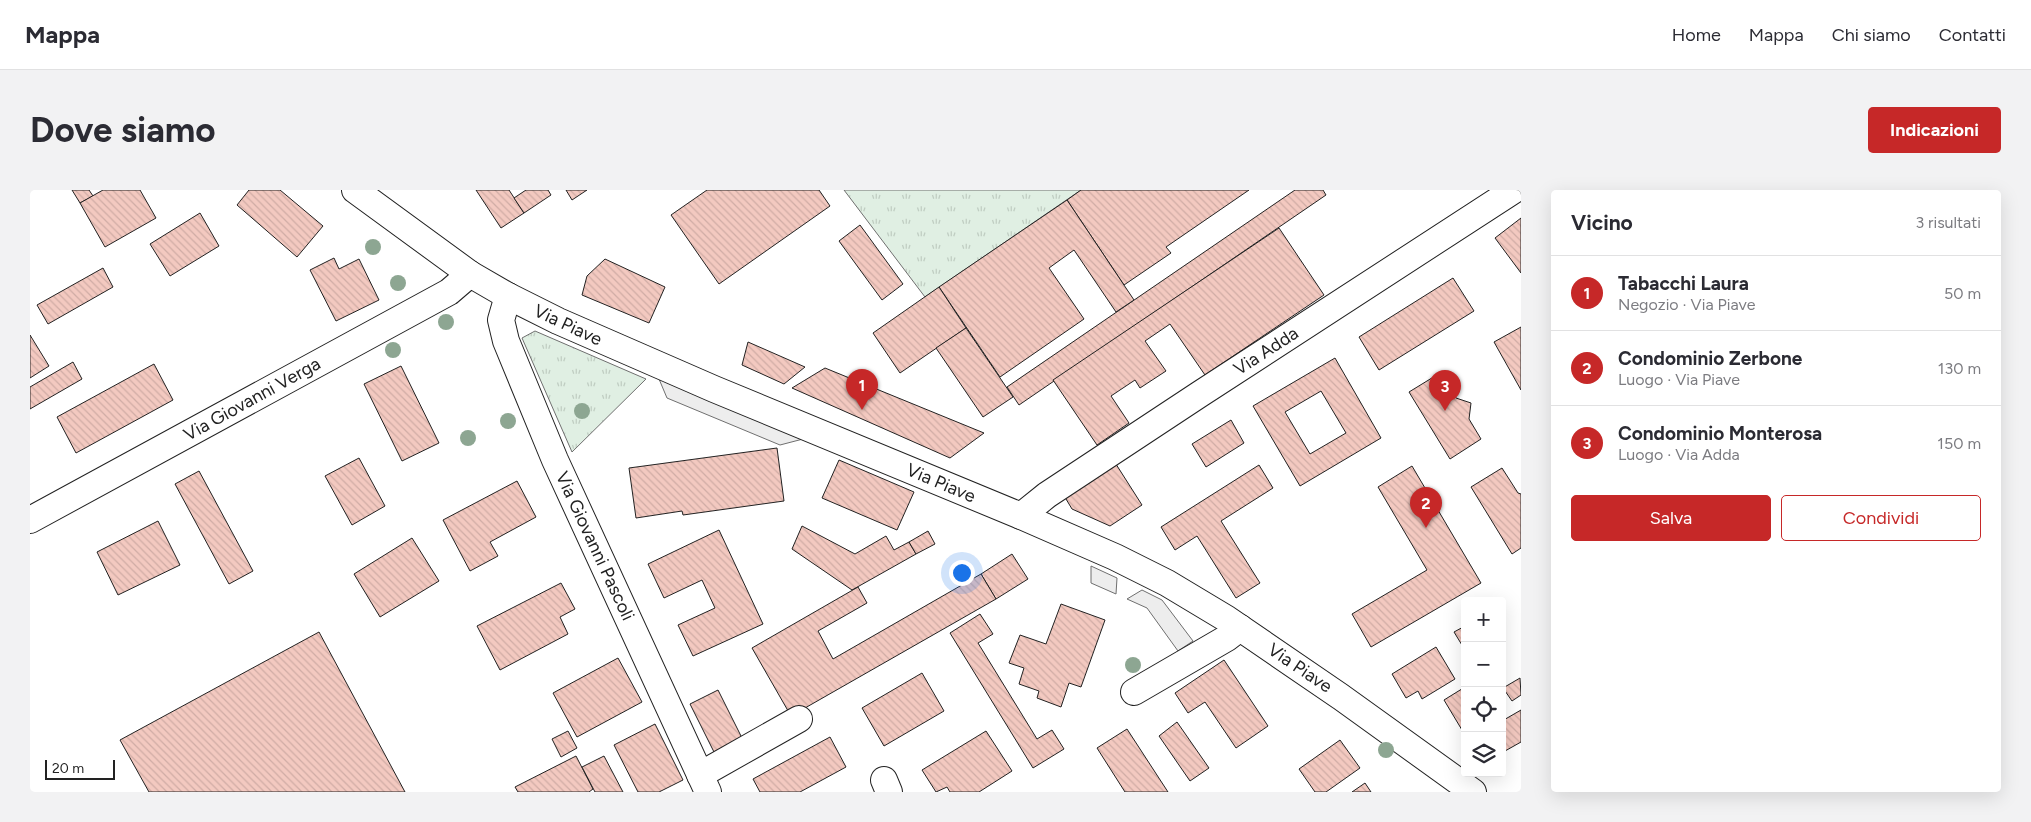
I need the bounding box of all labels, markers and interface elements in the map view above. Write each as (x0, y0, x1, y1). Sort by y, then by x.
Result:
text: Mappa (25, 20, 100, 49)
text: Home (1672, 24, 1721, 46)
text: Mappa (1749, 24, 1804, 46)
text: Chi siamo (1832, 24, 1911, 46)
text: Contatti (1939, 24, 2006, 46)
button: Indicazioni (1868, 107, 2001, 153)
text: Dove siamo (30, 109, 216, 151)
text: Vicino (1571, 210, 1633, 235)
text: 3 risultati (1915, 213, 1981, 232)
text: Tabacchi Laura (1618, 272, 1749, 295)
text: 1 (1584, 284, 1590, 303)
text: 50 m (1944, 284, 1981, 303)
text: Negozio · Via Piave (1618, 295, 1755, 314)
street label: Via Piave (530, 300, 606, 350)
street label: Via Adda (1230, 322, 1302, 380)
text: Condominio Zerbone (1618, 347, 1802, 370)
street label: Via Giovanni Verga (180, 352, 324, 446)
text: 2 (1582, 359, 1592, 378)
text: 130 m (1938, 359, 1981, 378)
pin: 1 (846, 369, 878, 410)
pin: 3 (1429, 370, 1461, 411)
text: Luogo · Via Piave (1618, 370, 1740, 389)
text: Condominio Monterosa (1618, 422, 1822, 445)
text: 3 (1583, 434, 1591, 453)
text: 150 m (1937, 434, 1981, 453)
text: Luogo · Via Adda (1618, 445, 1740, 464)
street label: Via Piave (903, 459, 979, 507)
street label: Via Giovanni Pascoli (551, 468, 639, 624)
pin: 2 (1410, 487, 1442, 528)
button: Salva (1571, 495, 1771, 541)
button: Condividi (1781, 495, 1981, 541)
your location (949, 560, 975, 586)
map controls (1461, 597, 1506, 777)
button: + (1461, 597, 1506, 642)
street label: Via Piave (1264, 638, 1337, 698)
button: − (1461, 642, 1506, 687)
button: locate (1461, 687, 1506, 732)
button: layers (1461, 732, 1506, 777)
scale bar (45, 757, 115, 780)
text: 20 m (52, 760, 84, 777)

